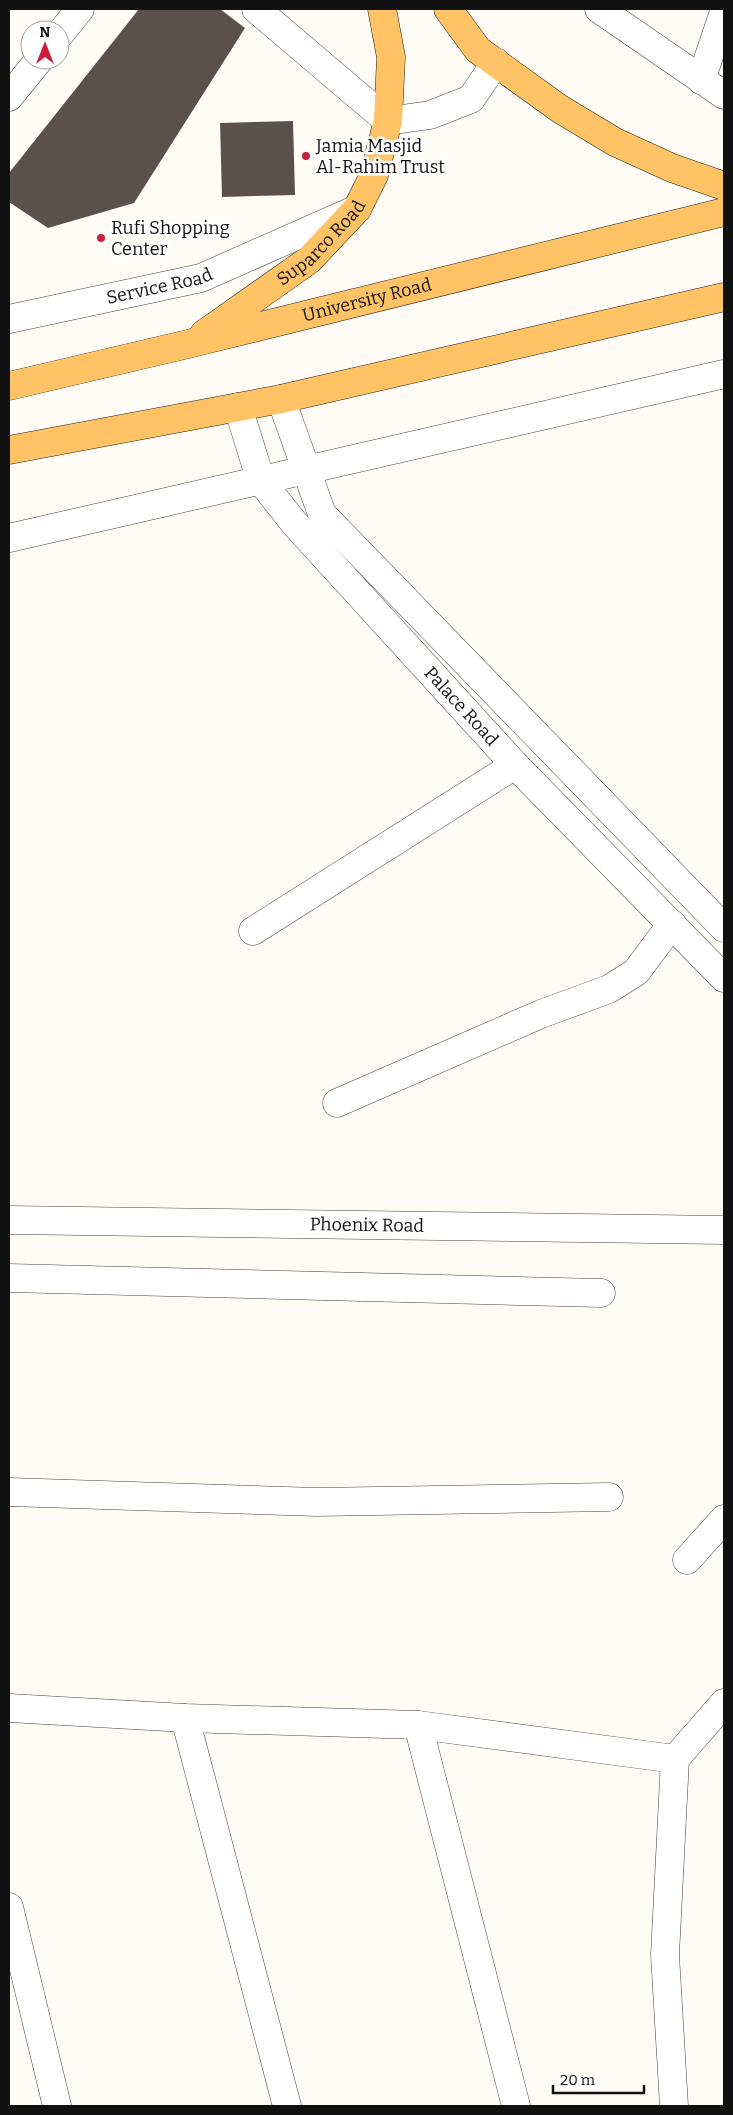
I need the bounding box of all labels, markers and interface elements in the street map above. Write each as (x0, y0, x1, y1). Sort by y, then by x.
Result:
north arrow (20, 20, 70, 70)
text: N (40, 24, 51, 41)
place label: Jamia Masjid Al-Rahim Trust (315, 135, 445, 178)
marker: Jamia Masjid Al-Rahim Trust (300, 150, 312, 162)
street label: Suparco Road (272, 197, 371, 290)
place label: Rufi Shopping Center (111, 217, 230, 260)
marker: Rufi Shopping Center (95, 232, 107, 244)
street label: Service Road (104, 263, 216, 309)
street label: University Road (300, 273, 434, 326)
street label: Palace Road (420, 662, 503, 751)
street label: Phoenix Road (310, 1213, 425, 1237)
scale bar (553, 2062, 644, 2094)
text: 20 m (560, 2071, 596, 2089)

